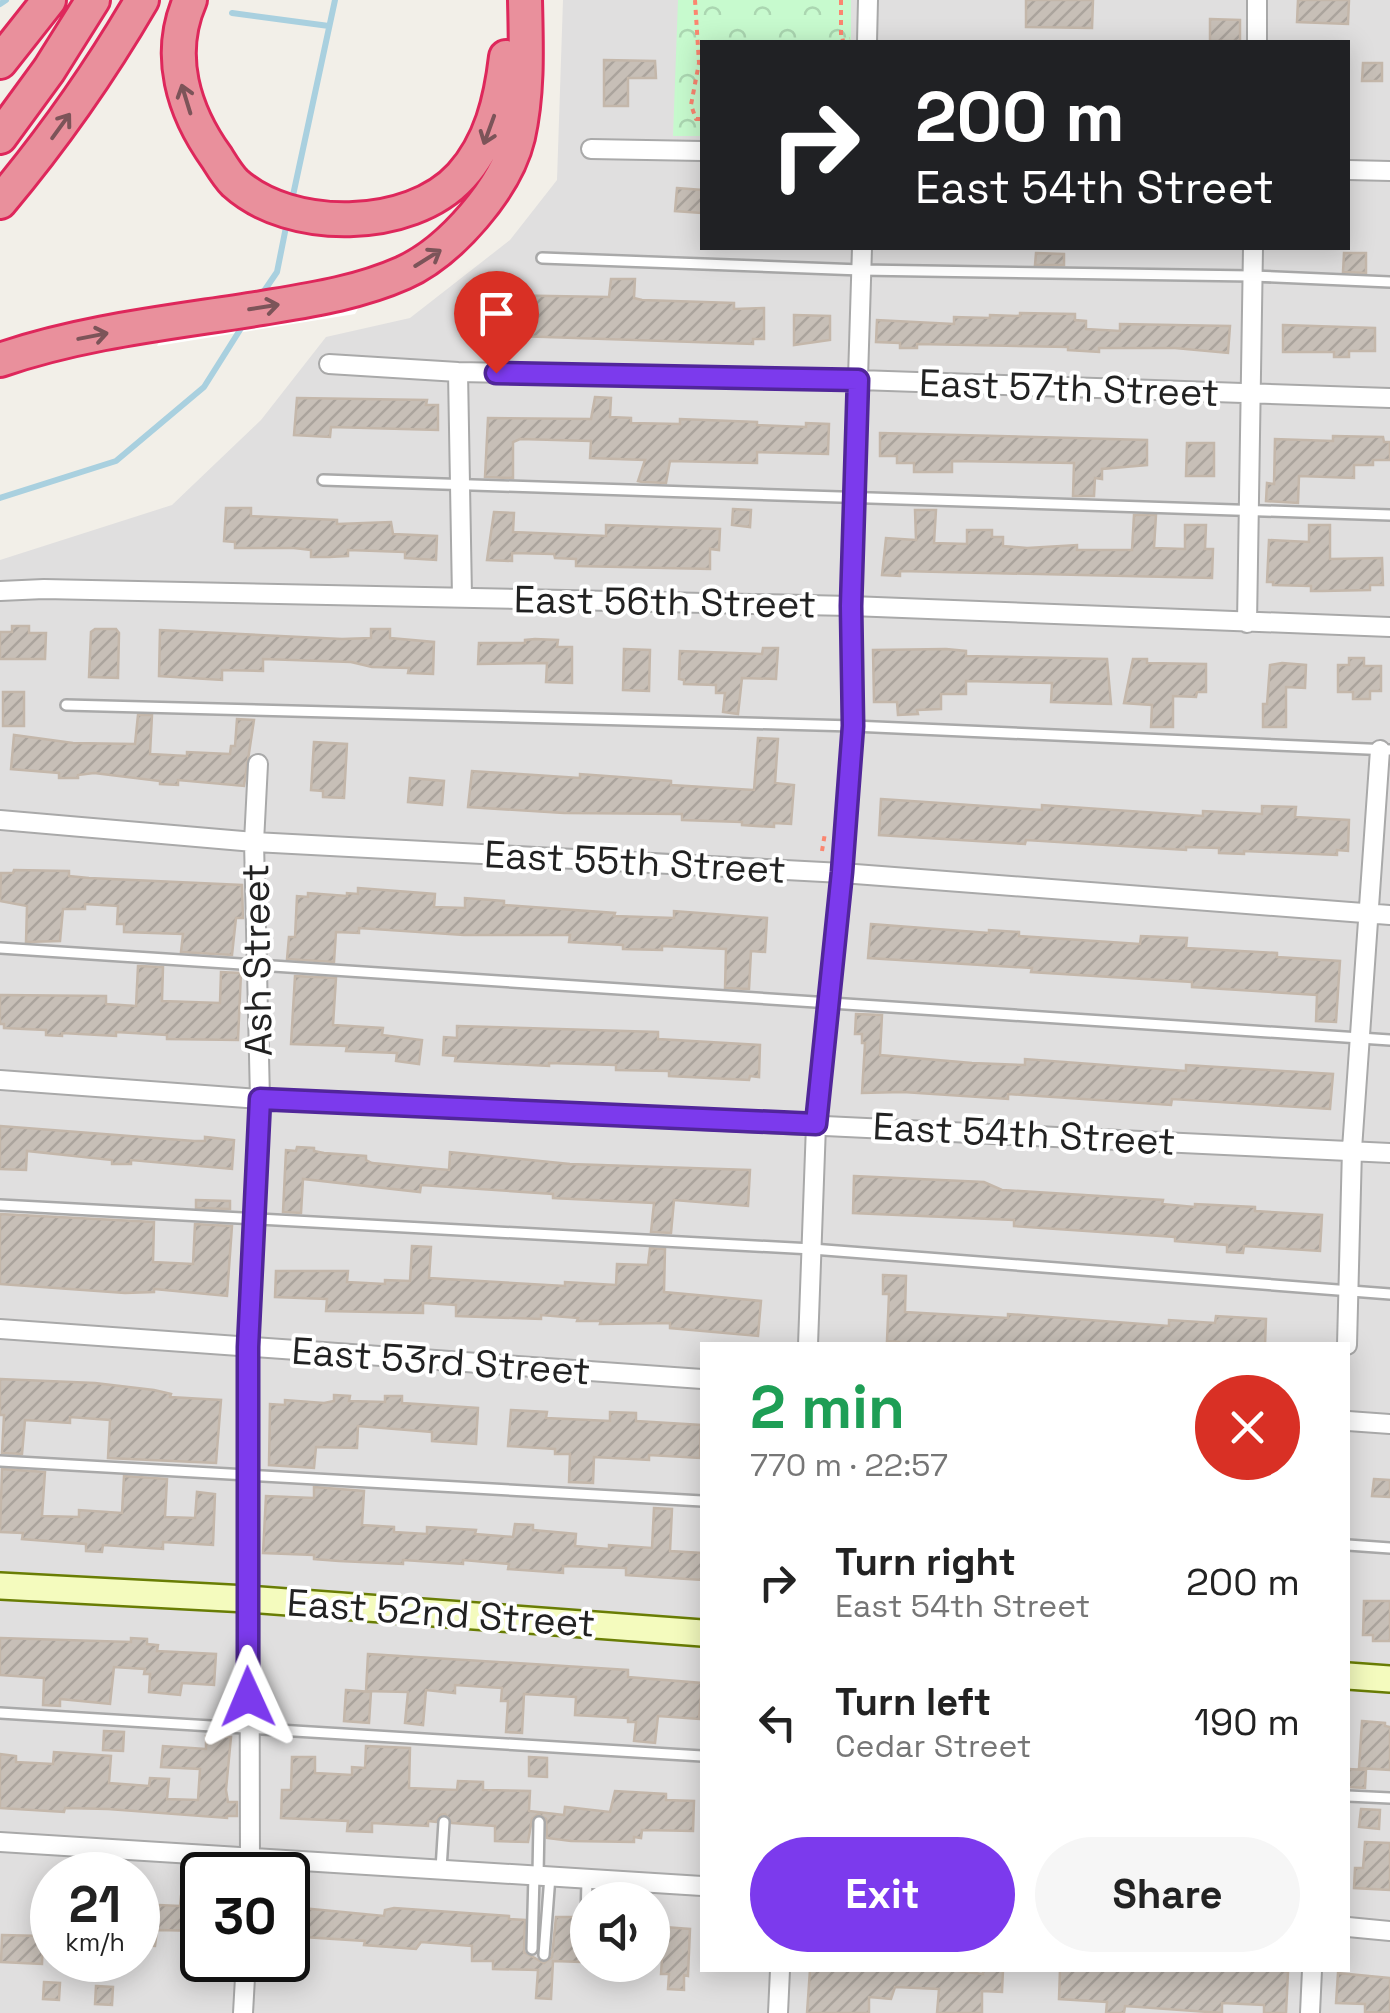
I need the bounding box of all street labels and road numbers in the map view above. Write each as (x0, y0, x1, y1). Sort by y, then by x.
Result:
street label: East 57th Street (918, 359, 1220, 417)
street label: East 56th Street (513, 575, 817, 629)
street label: East 55th Street (483, 830, 787, 894)
street label: Ash Street (231, 863, 283, 1057)
street label: East 54th Street (871, 1102, 1177, 1166)
street label: East 53rd Street (290, 1327, 592, 1395)
street label: East 52nd Street (285, 1578, 597, 1648)

